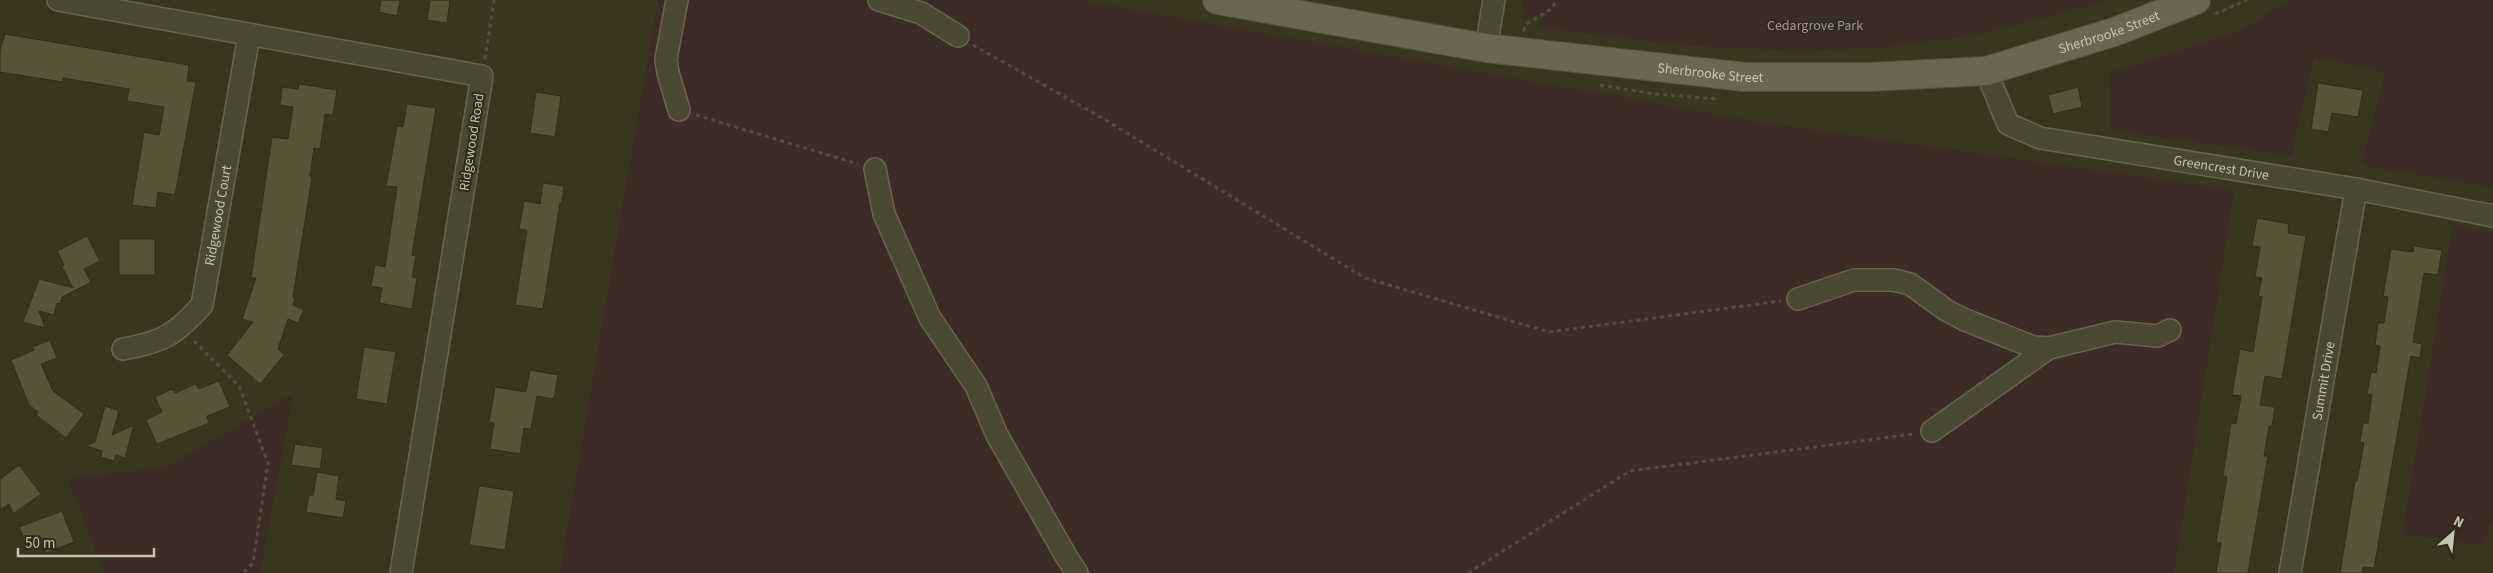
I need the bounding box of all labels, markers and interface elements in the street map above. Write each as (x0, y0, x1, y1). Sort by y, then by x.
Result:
street label: Sherbrooke Street (2056, 6, 2163, 59)
park label: Cedargrove Park (1767, 16, 1863, 36)
street label: Sherbrooke Street (1656, 58, 1763, 88)
street label: Ridgewood Road (454, 92, 490, 193)
street label: Greencrest Drive (2172, 151, 2270, 186)
street label: Ridgewood Court (200, 163, 237, 267)
street label: Summit Drive (2307, 340, 2341, 422)
north arrow (2428, 508, 2478, 558)
text: N (2450, 511, 2467, 533)
scale bar (18, 526, 154, 558)
text: 50 m (25, 533, 55, 554)

